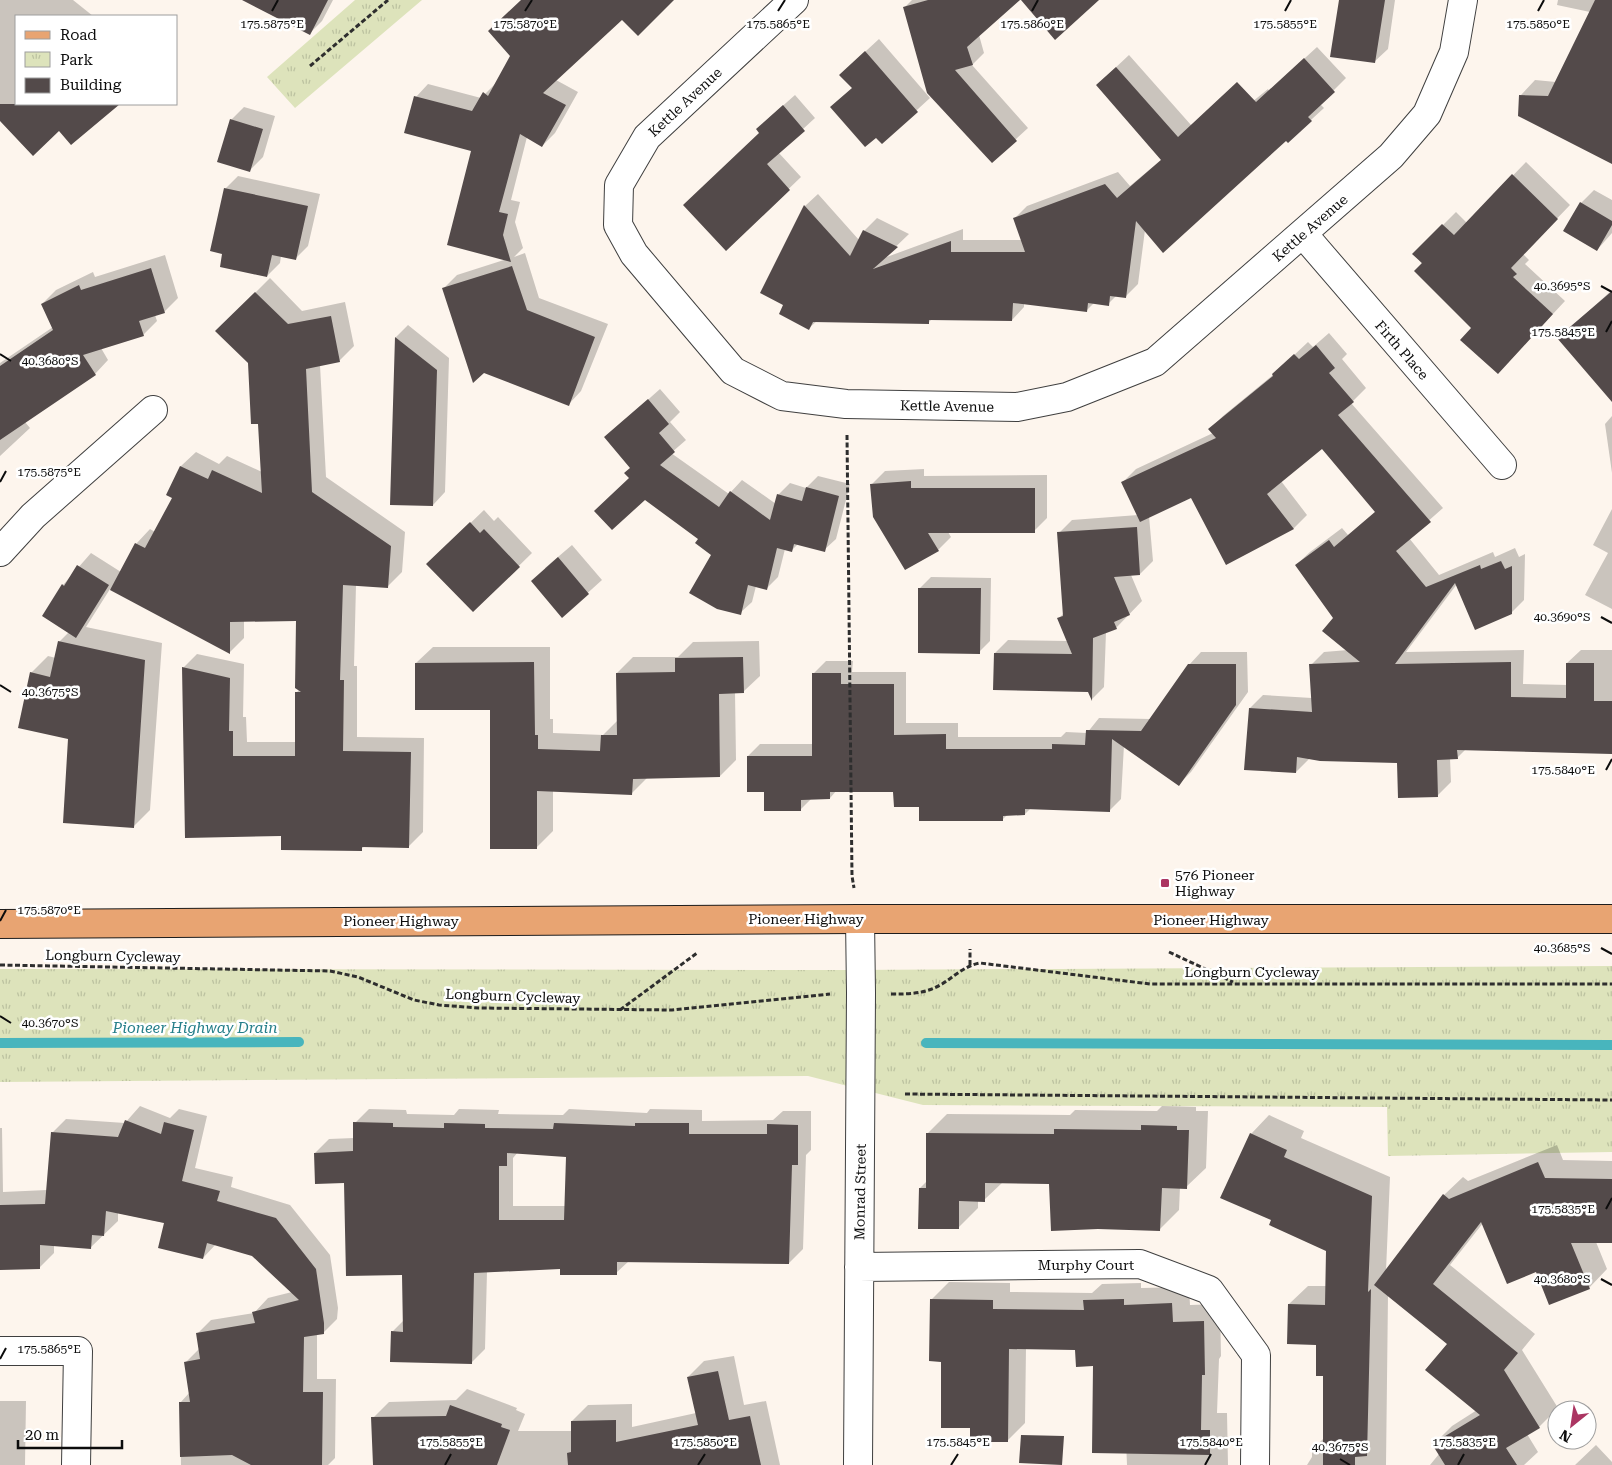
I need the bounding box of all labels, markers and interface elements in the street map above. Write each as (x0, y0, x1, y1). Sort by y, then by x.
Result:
legend (15, 15, 178, 105)
text: 175.5875°E (240, 17, 304, 31)
text: 175.5870°E (493, 17, 557, 31)
text: 175.5865°E (746, 17, 810, 31)
text: 175.5860°E (1000, 17, 1064, 31)
text: 175.5855°E (1253, 17, 1317, 31)
text: 175.5850°E (1506, 17, 1570, 31)
text: Road (60, 26, 97, 44)
text: Park (60, 51, 94, 69)
street label: Kettle Avenue (645, 64, 725, 140)
text: Building (60, 76, 122, 94)
street label: Kettle Avenue (1269, 191, 1351, 265)
text: 40.3695°S (1534, 279, 1590, 293)
street label: Firth Place (1372, 317, 1432, 383)
text: 175.5845°E (1531, 325, 1595, 339)
text: 40.3680°S (22, 354, 78, 368)
street label: Kettle Avenue (900, 397, 994, 415)
text: 175.5875°E (17, 465, 81, 479)
text: 40.3690°S (1534, 610, 1590, 624)
text: 40.3675°S (22, 685, 78, 699)
text: 175.5840°E (1531, 763, 1595, 777)
place label: 576 Pioneer Highway (1175, 867, 1255, 899)
marker: 576 Pioneer Highway (1159, 877, 1171, 889)
text: 175.5870°E (17, 903, 81, 917)
street label: Pioneer Highway (748, 911, 865, 927)
street label: Pioneer Highway (1153, 912, 1270, 928)
street label: Pioneer Highway (343, 913, 460, 929)
text: 40.3685°S (1534, 941, 1590, 955)
street label: Longburn Cycleway (45, 947, 181, 965)
street label: Longburn Cycleway (1184, 964, 1320, 980)
street label: Longburn Cycleway (445, 986, 582, 1006)
text: 40.3670°S (22, 1016, 78, 1030)
water label: Pioneer Highway Drain (112, 1019, 277, 1037)
street label: Monrad Street (851, 1144, 869, 1240)
text: 175.5835°E (1531, 1202, 1595, 1216)
street label: Murphy Court (1038, 1257, 1134, 1273)
text: 40.3680°S (1534, 1272, 1590, 1286)
text: 175.5865°E (17, 1342, 81, 1356)
north arrow (1547, 1400, 1597, 1450)
scale bar (18, 1418, 121, 1450)
text: 20 m (25, 1426, 60, 1444)
text: N (1557, 1427, 1574, 1446)
text: 175.5855°E (419, 1435, 483, 1449)
text: 175.5850°E (673, 1435, 737, 1449)
text: 175.5845°E (926, 1435, 990, 1449)
text: 175.5840°E (1179, 1435, 1243, 1449)
text: 175.5835°E (1432, 1435, 1496, 1449)
text: 40.3675°S (1312, 1440, 1368, 1454)

